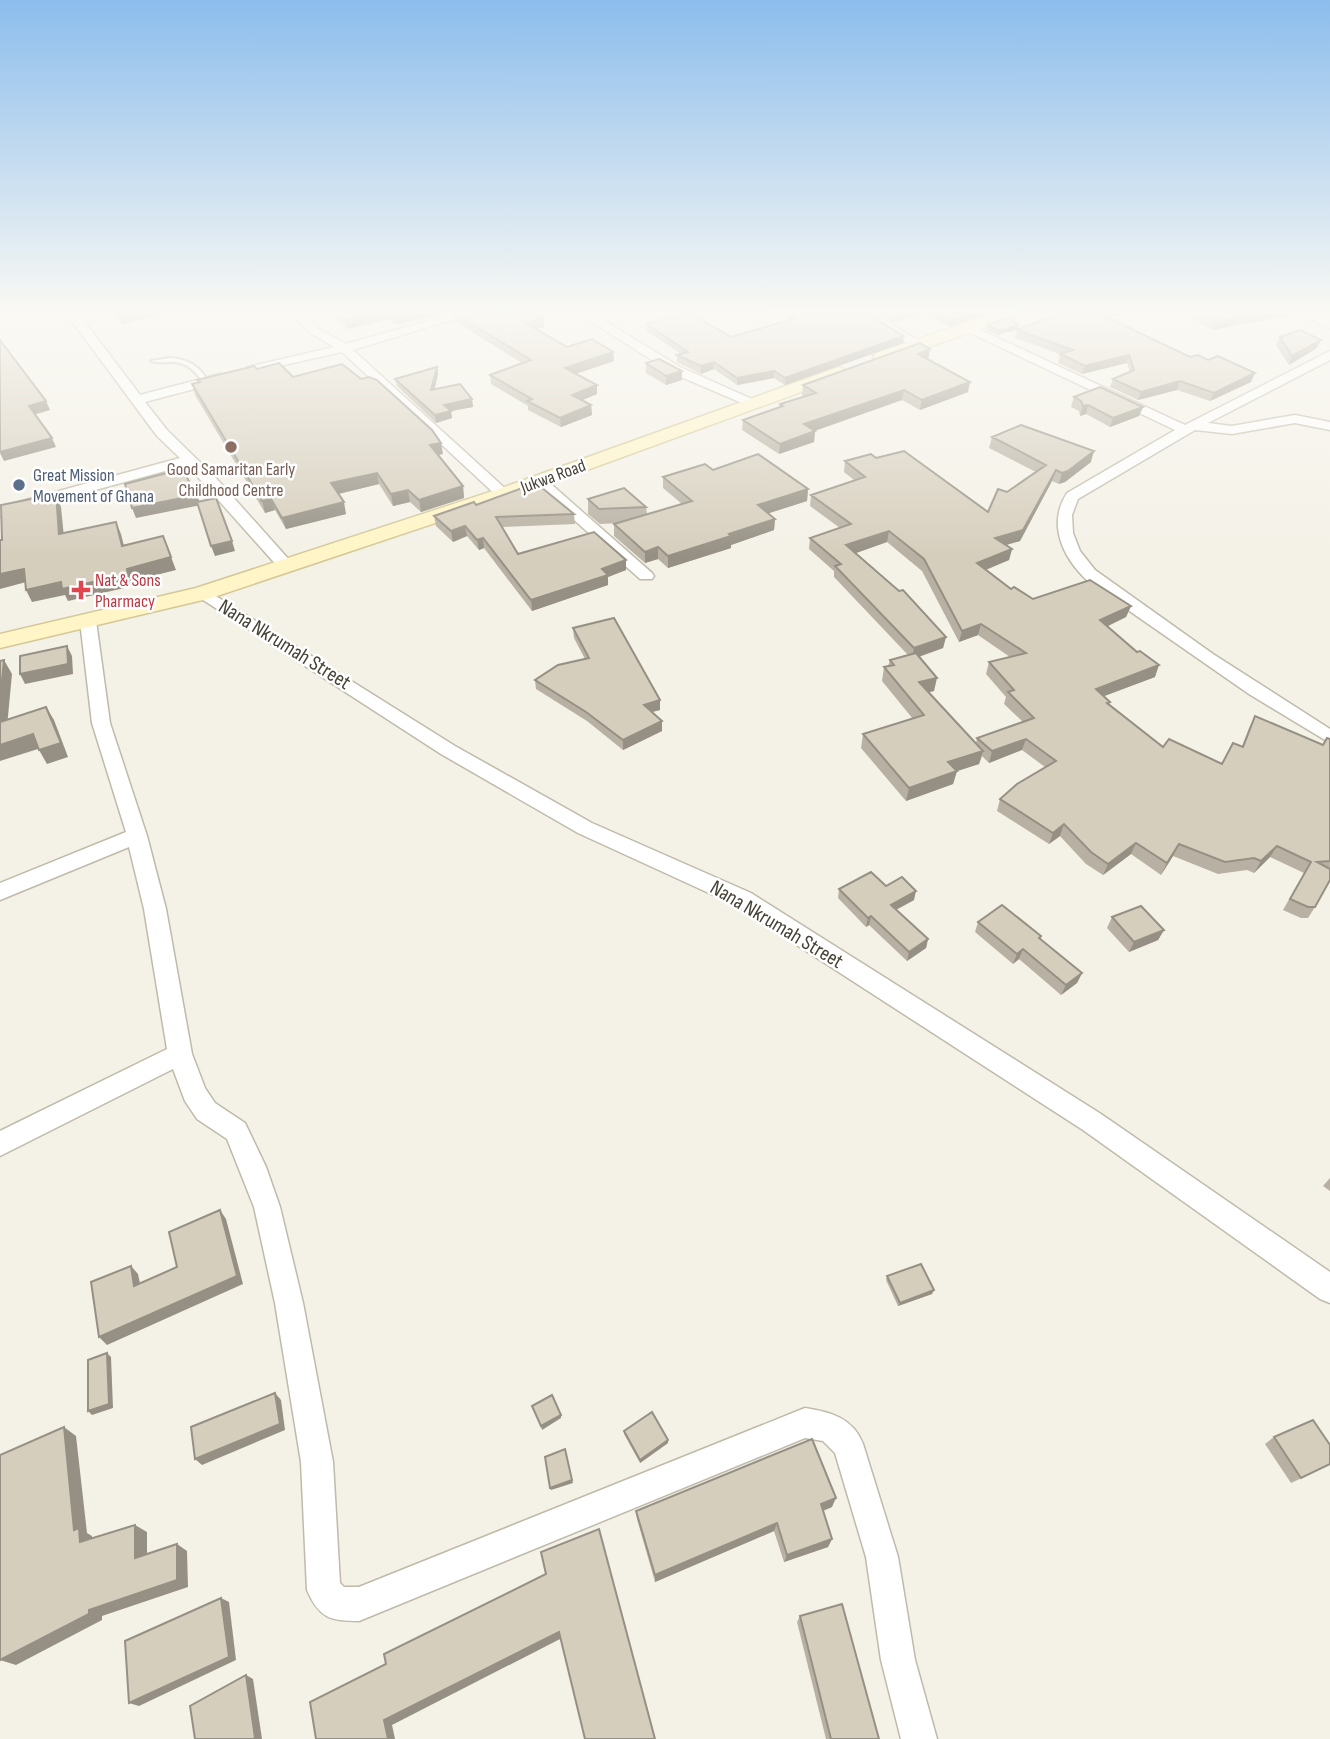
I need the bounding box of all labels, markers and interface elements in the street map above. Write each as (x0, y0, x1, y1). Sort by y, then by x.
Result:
marker: Good Samaritan Early Childhood Centre (223, 439, 239, 455)
street label: Jukwa Road (517, 455, 589, 498)
place label: Good Samaritan Early Childhood Centre (167, 459, 295, 501)
place label: Great Mission Movement of Ghana (33, 465, 154, 507)
marker: Great Mission Movement of Ghana (11, 477, 27, 493)
place label: Nat & Sons Pharmacy (95, 570, 161, 612)
marker: Nat & Sons Pharmacy (73, 582, 89, 598)
street label: Nana Nkrumah Street (214, 594, 355, 695)
street label: Nana Nkrumah Street (706, 875, 848, 974)

